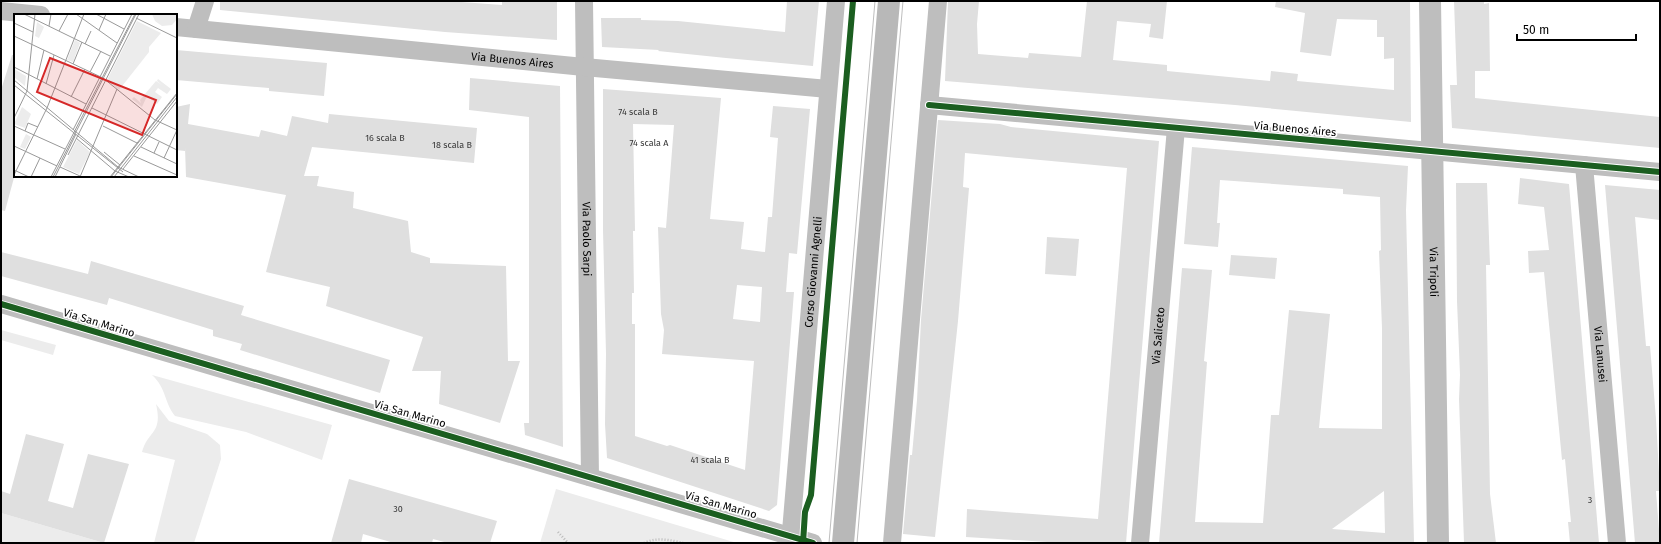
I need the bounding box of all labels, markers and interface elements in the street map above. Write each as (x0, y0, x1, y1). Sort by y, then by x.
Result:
inset map (14, 14, 177, 177)
scale bar (1517, 16, 1636, 42)
text: 50 m (1523, 23, 1549, 37)
street label: Via Buenos Aires (471, 49, 554, 70)
house number: 74 scala B (618, 107, 658, 117)
street label: Via Buenos Aires (1253, 119, 1337, 139)
house number: 16 scala B (365, 133, 405, 143)
house number: 74 scala A (629, 138, 669, 148)
house number: 18 scala B (432, 140, 472, 150)
street label: Via Paolo Sarpi (580, 202, 594, 276)
street label: Corso Giovanni Agnelli (802, 216, 824, 328)
street label: Via Tripoli (1427, 247, 1441, 297)
street label: Via San Marino (62, 306, 136, 340)
street label: Via Saliceto (1149, 306, 1167, 365)
street label: Via Lanusei (1592, 326, 1609, 383)
street label: Via San Marino (373, 398, 447, 430)
house number: 41 scala B (690, 455, 730, 465)
street label: Via San Marino (684, 489, 758, 521)
house number: 3 (1588, 495, 1592, 505)
house number: 30 (393, 504, 403, 514)

